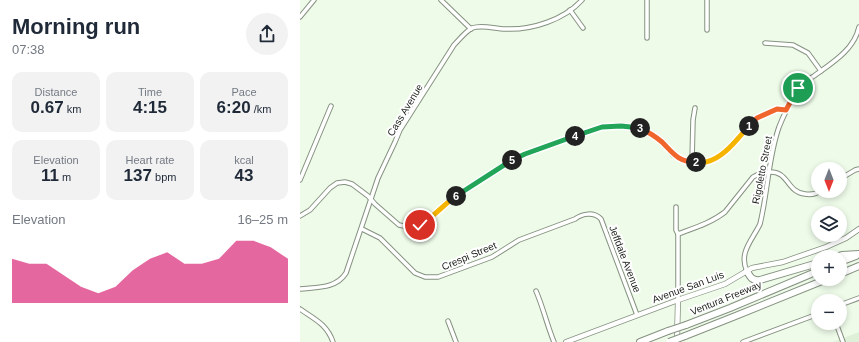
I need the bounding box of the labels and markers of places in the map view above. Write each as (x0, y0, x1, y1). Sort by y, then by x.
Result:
pin (781, 71, 815, 105)
pin: 1 (739, 116, 759, 136)
pin: 3 (630, 118, 650, 138)
pin: 4 (565, 126, 585, 146)
pin: 5 (502, 150, 522, 170)
pin: 2 (686, 152, 706, 172)
pin: 6 (446, 186, 466, 206)
pin (403, 208, 437, 242)

